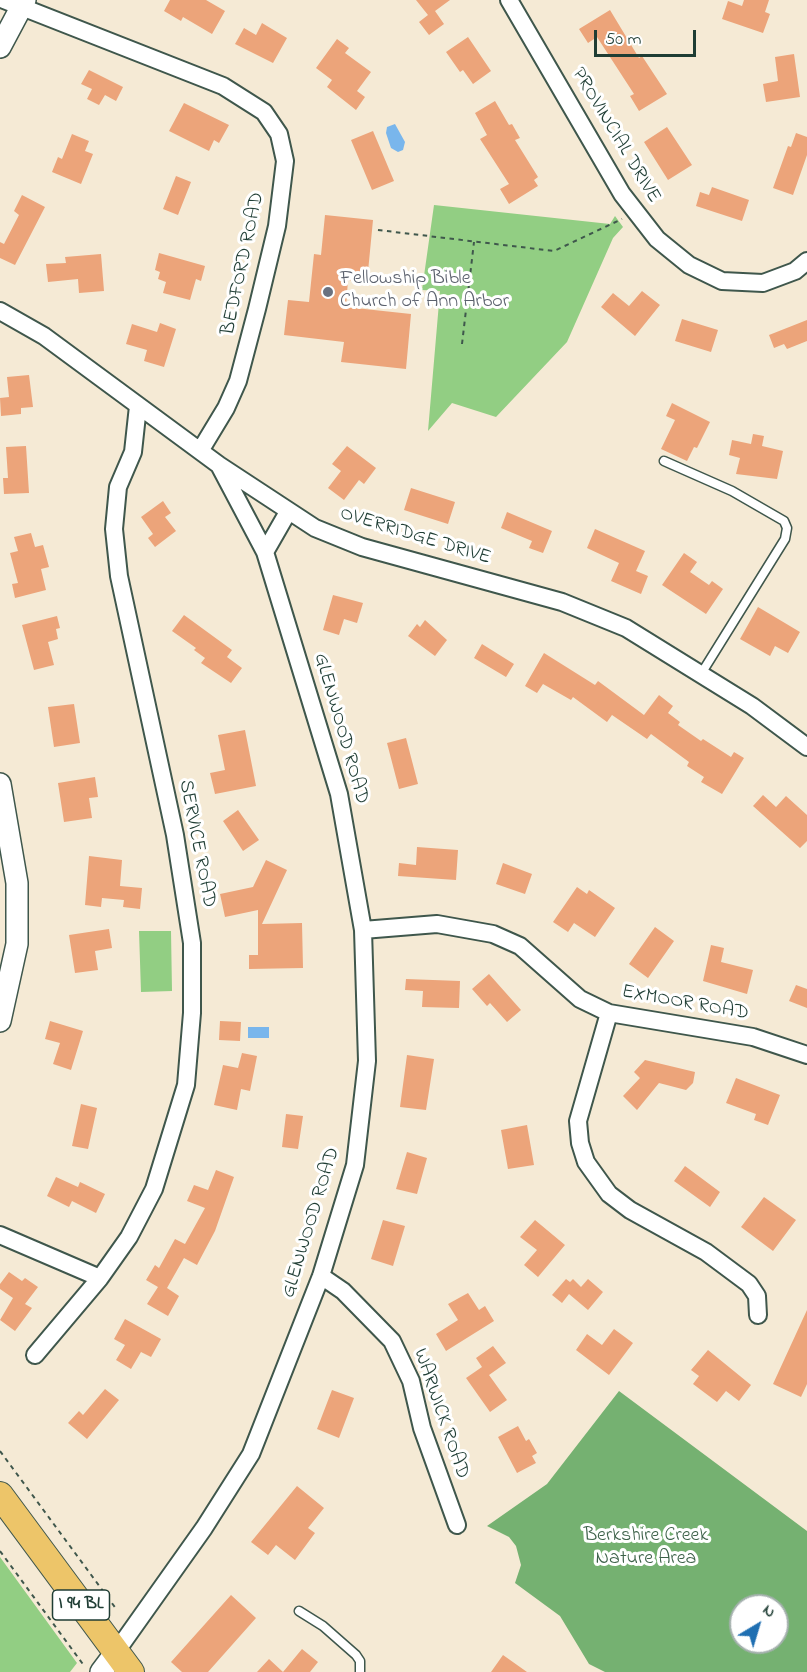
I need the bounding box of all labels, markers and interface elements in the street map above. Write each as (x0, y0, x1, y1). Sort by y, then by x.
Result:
scale bar (597, 18, 699, 56)
text: 50 m (605, 27, 642, 53)
street label: PROVINCIAL DRIVE (565, 64, 665, 208)
street label: BEDFORD ROAD (217, 190, 271, 338)
place label: Fellowship Bible Church of Ann Arbor (340, 268, 509, 315)
marker: Fellowship Bible Church of Ann Arbor (321, 285, 335, 299)
street label: OVERRIDGE DRIVE (337, 503, 493, 571)
street label: GLENWOOD ROAD (307, 651, 373, 807)
street label: SERVICE ROAD (172, 778, 220, 910)
street label: EXMOOR ROAD (620, 981, 750, 1027)
street label: GLENWOOD ROAD (278, 1145, 346, 1301)
street label: WARWICK ROAD (406, 1346, 474, 1482)
park label: Berkshire Creek Nature Area (584, 1525, 708, 1572)
road number: I 94 BL (52, 1590, 110, 1620)
north arrow (729, 1594, 789, 1654)
text: N (757, 1599, 780, 1624)

